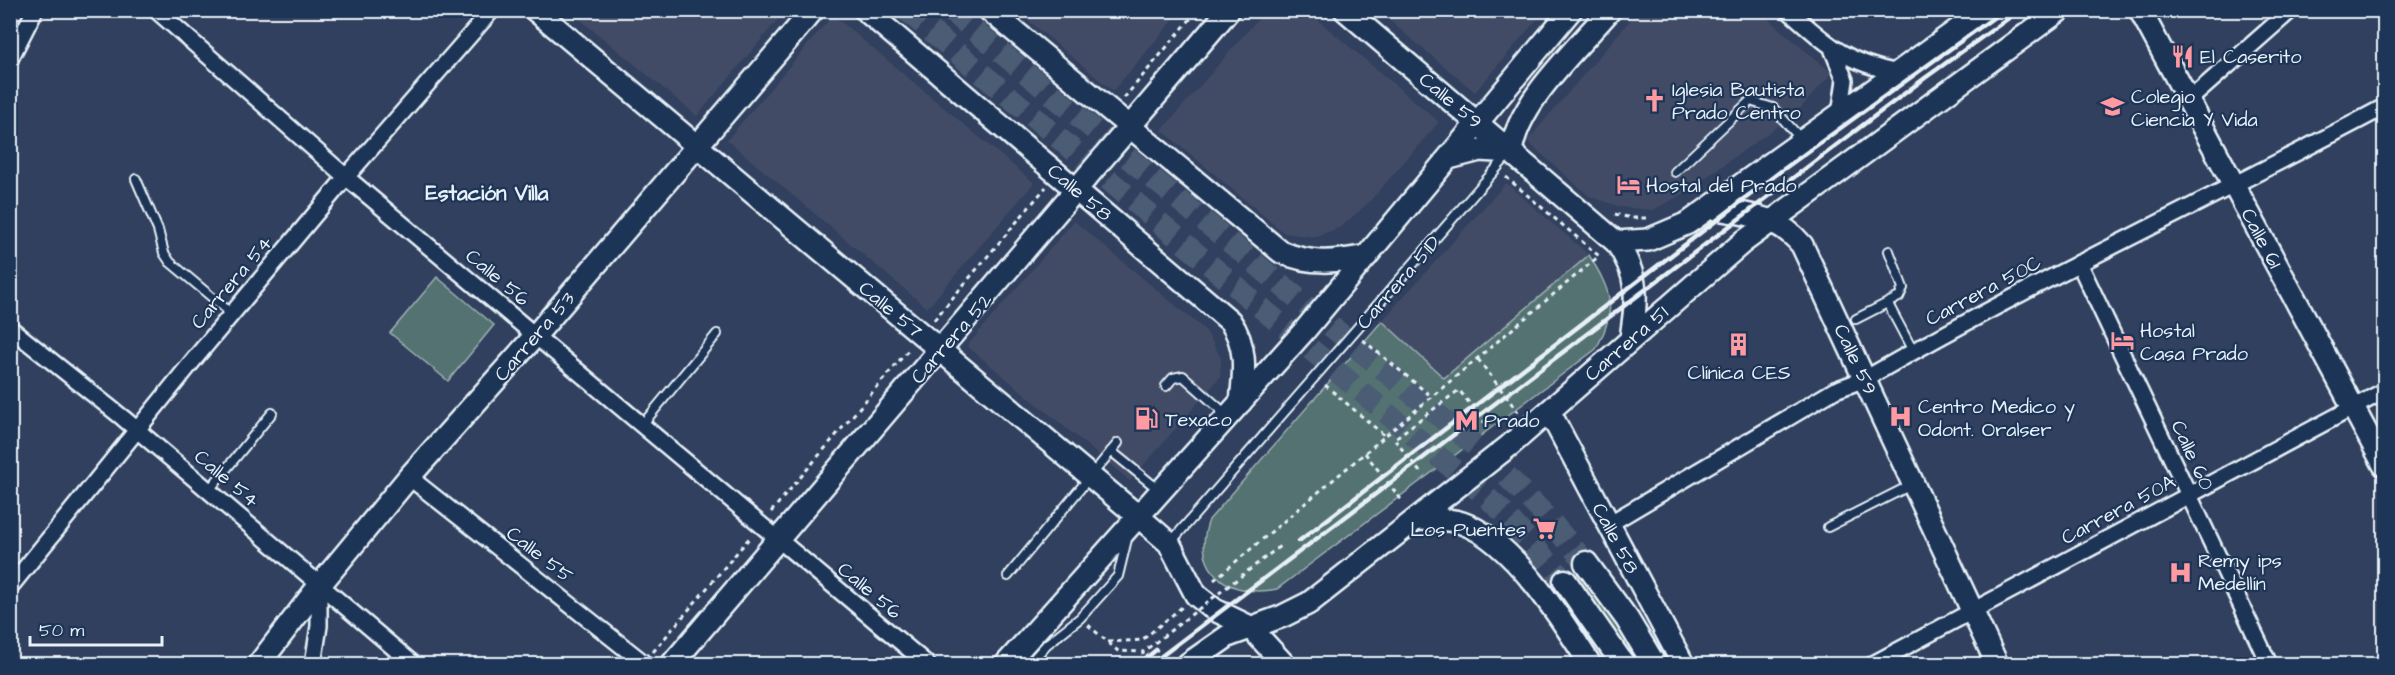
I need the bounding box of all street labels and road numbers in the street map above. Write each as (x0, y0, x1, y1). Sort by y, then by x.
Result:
street label: Calle 59 (1413, 66, 1488, 136)
street label: Calle 58 (1041, 157, 1118, 228)
street label: Calle 61 (2234, 203, 2289, 274)
street label: Carrera 54 (184, 230, 279, 335)
street label: Carrera 51D (1350, 230, 1447, 336)
street label: Calle 56 (459, 243, 536, 313)
street label: Carrera 50C (1921, 249, 2046, 333)
street label: Calle 57 (852, 275, 928, 345)
street label: Carrera 53 (488, 286, 582, 388)
street label: Carrera 52 (904, 287, 999, 390)
street label: Carrera 51 (1579, 299, 1675, 388)
street label: Calle 59 (1827, 320, 1884, 399)
street label: Calle 60 (2164, 416, 2221, 495)
street label: Calle 54 (188, 443, 265, 515)
street label: Carrera 50A (2056, 468, 2181, 552)
street label: Calle 58 (1585, 498, 1645, 579)
street label: Calle 55 (500, 520, 579, 590)
street label: Calle 56 (831, 556, 908, 626)

